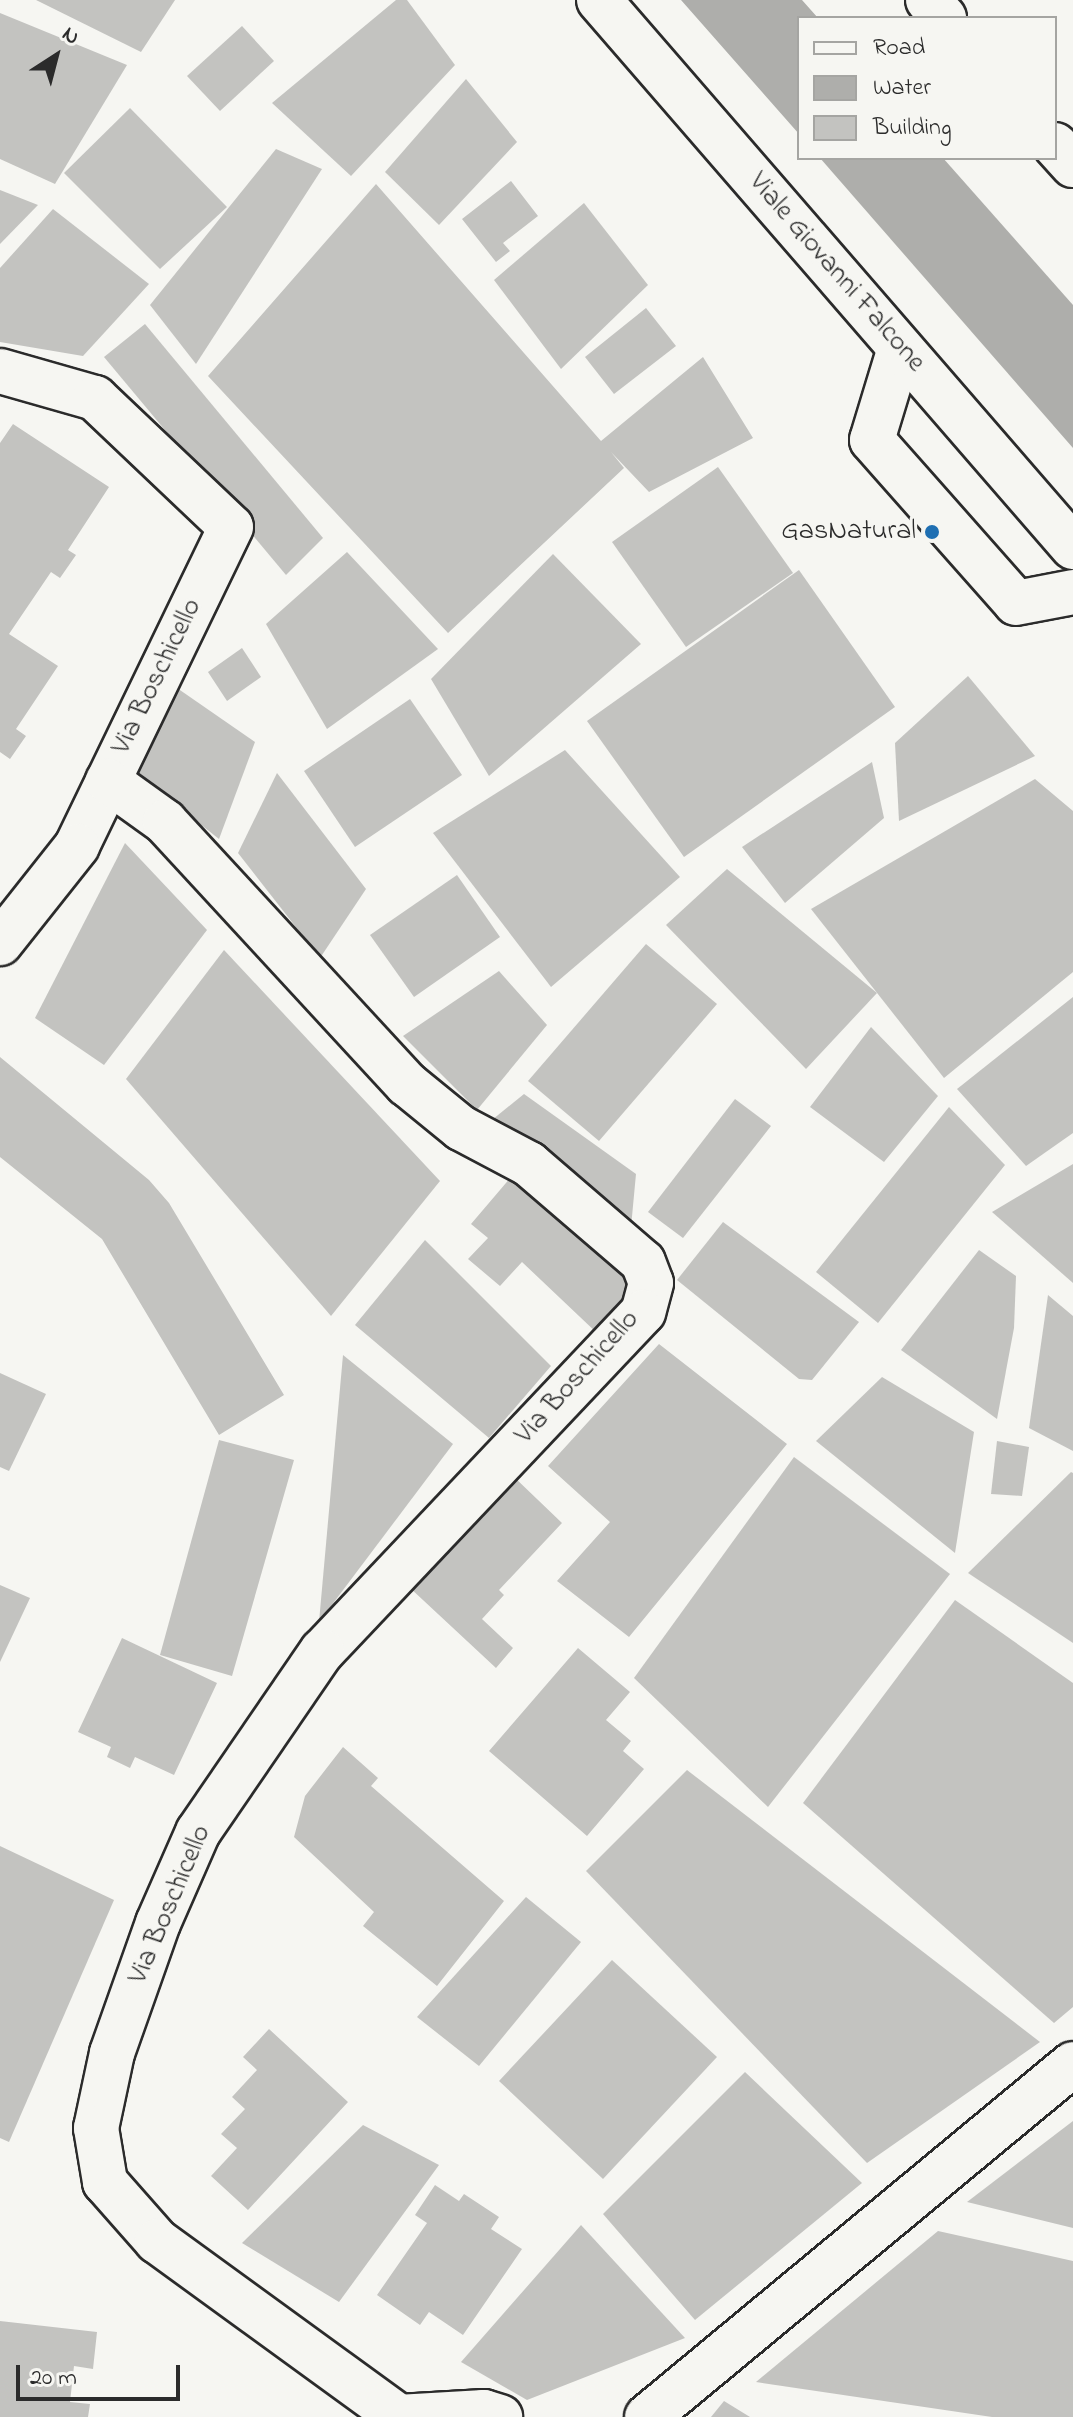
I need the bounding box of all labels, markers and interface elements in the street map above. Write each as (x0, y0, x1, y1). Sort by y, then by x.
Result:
north arrow (16, 16, 96, 96)
legend (797, 16, 1057, 160)
text: N (55, 19, 86, 54)
text: Road (873, 31, 925, 66)
text: Water (873, 71, 931, 106)
text: Building (873, 111, 952, 146)
street label: Viale Giovanni Falcone (740, 167, 932, 379)
place label: GasNatural (781, 515, 916, 549)
marker: GasNatural (923, 523, 941, 541)
street label: Via Boschicello (106, 594, 210, 760)
street label: Via Boschicello (509, 1304, 647, 1452)
street label: Via Boschicello (123, 1821, 219, 1989)
scale bar (20, 2349, 184, 2399)
text: 20 m (30, 2361, 77, 2396)

